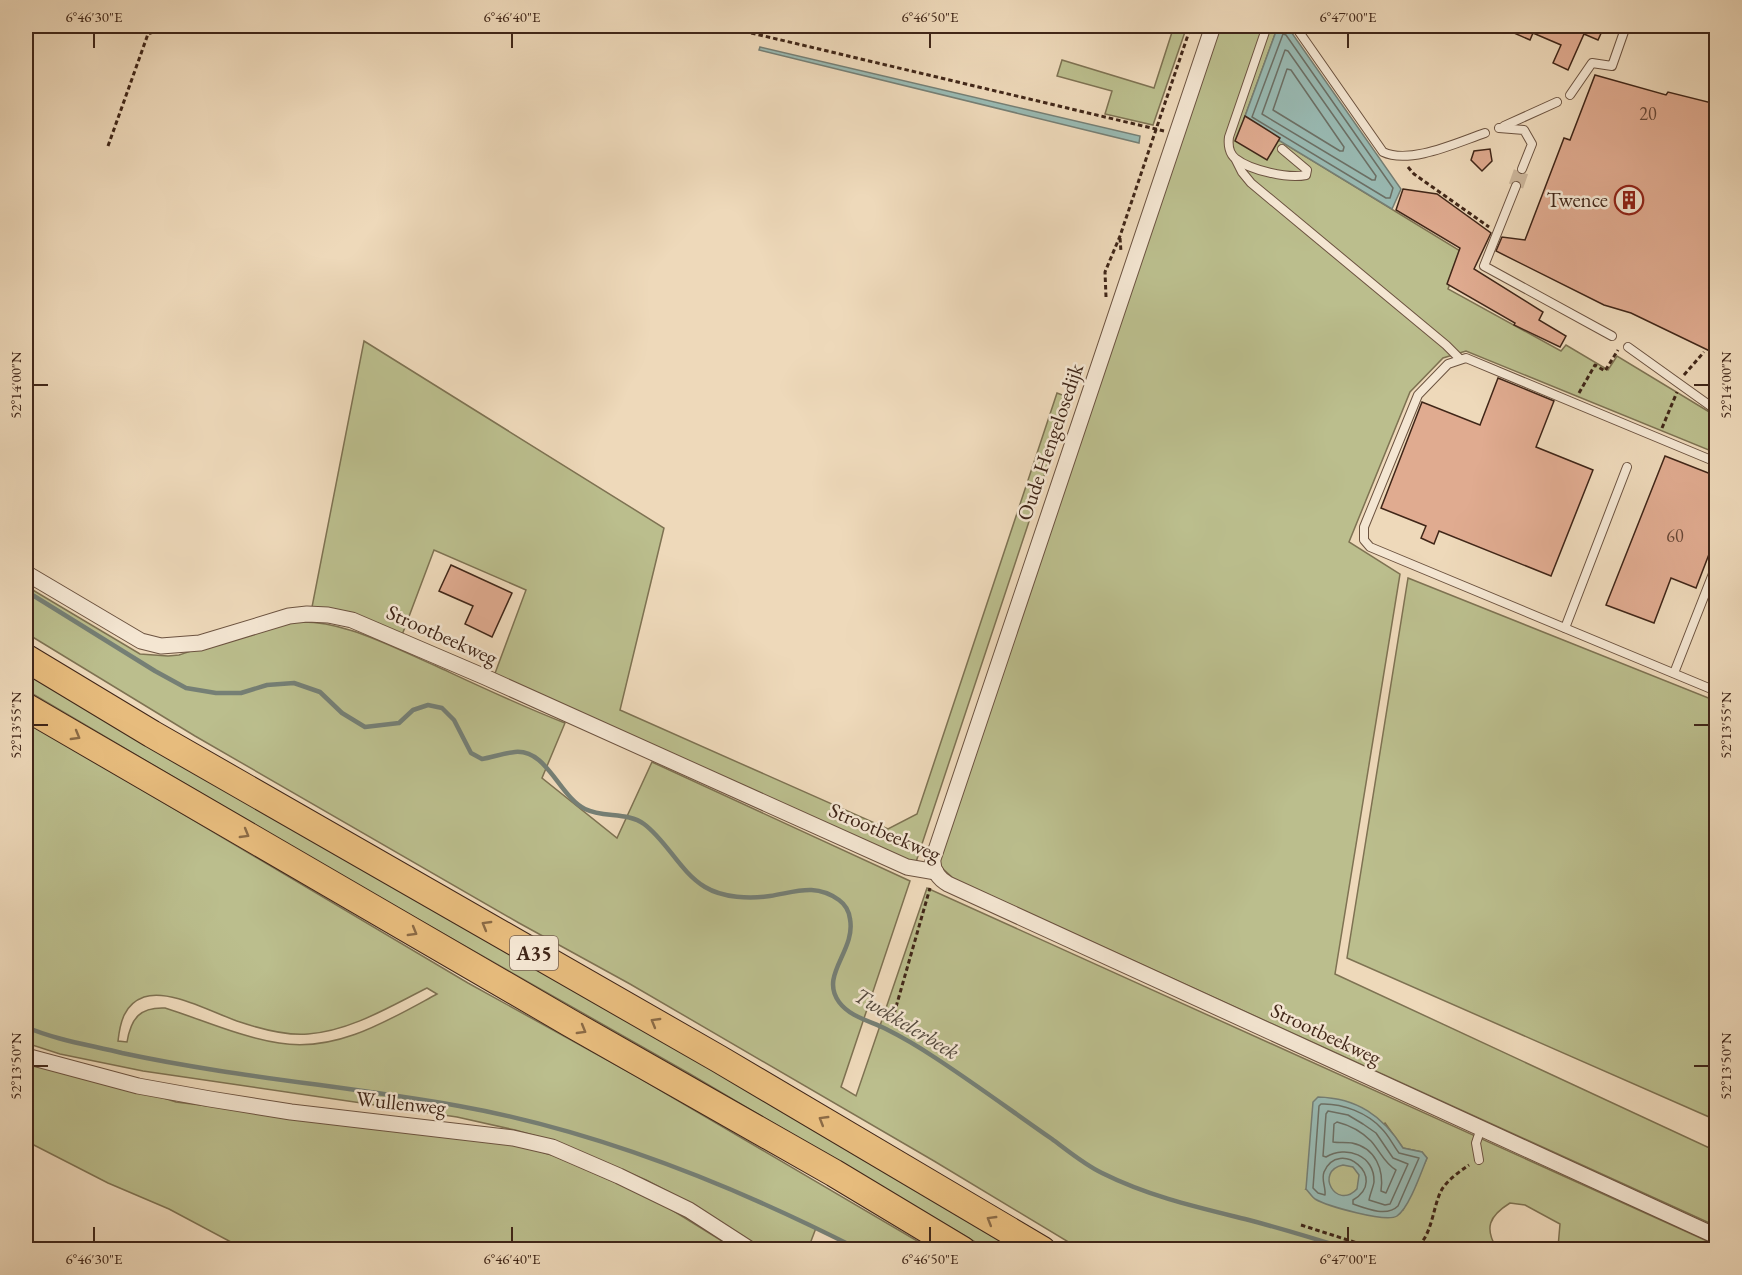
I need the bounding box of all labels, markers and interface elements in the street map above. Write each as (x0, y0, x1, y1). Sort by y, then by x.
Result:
text: 6°46'30"E (66, 7, 123, 26)
text: 6°46'40"E (484, 7, 541, 26)
text: 6°46'50"E (902, 7, 959, 26)
text: 6°47'00"E (1320, 7, 1377, 26)
house number: 20 (1639, 102, 1657, 125)
building icon: Twence (1613, 184, 1645, 216)
place label: Twence (1547, 186, 1608, 213)
text: 52°14'00"N (6, 351, 25, 419)
text: 52°14'00"N (1716, 351, 1735, 419)
street label: Oude Hengelosedijk (1010, 359, 1089, 524)
house number: 60 (1666, 524, 1684, 547)
street label: Strootbeekweg (382, 598, 503, 671)
text: 52°13'55"N (6, 691, 25, 759)
text: 52°13'55"N (1716, 691, 1735, 759)
one-way arrow (70, 729, 80, 741)
street label: Strootbeekweg (825, 796, 946, 868)
one-way arrow (239, 827, 249, 839)
one-way arrow (482, 921, 492, 932)
one-way arrow (407, 925, 417, 936)
road number: A35 (510, 936, 558, 970)
water label: Twekkelerbeek (849, 981, 965, 1066)
street label: Strootbeekweg (1267, 996, 1387, 1071)
one-way arrow (651, 1018, 661, 1029)
one-way arrow (576, 1023, 586, 1034)
text: 52°13'50"N (6, 1032, 25, 1100)
text: 52°13'50"N (1716, 1032, 1735, 1100)
street label: Wullenweg (355, 1084, 448, 1121)
one-way arrow (819, 1116, 829, 1128)
one-way arrow (987, 1215, 997, 1227)
text: 6°46'30"E (66, 1249, 123, 1268)
text: 6°46'40"E (484, 1249, 541, 1268)
text: 6°46'50"E (902, 1249, 959, 1268)
text: 6°47'00"E (1320, 1249, 1377, 1268)

